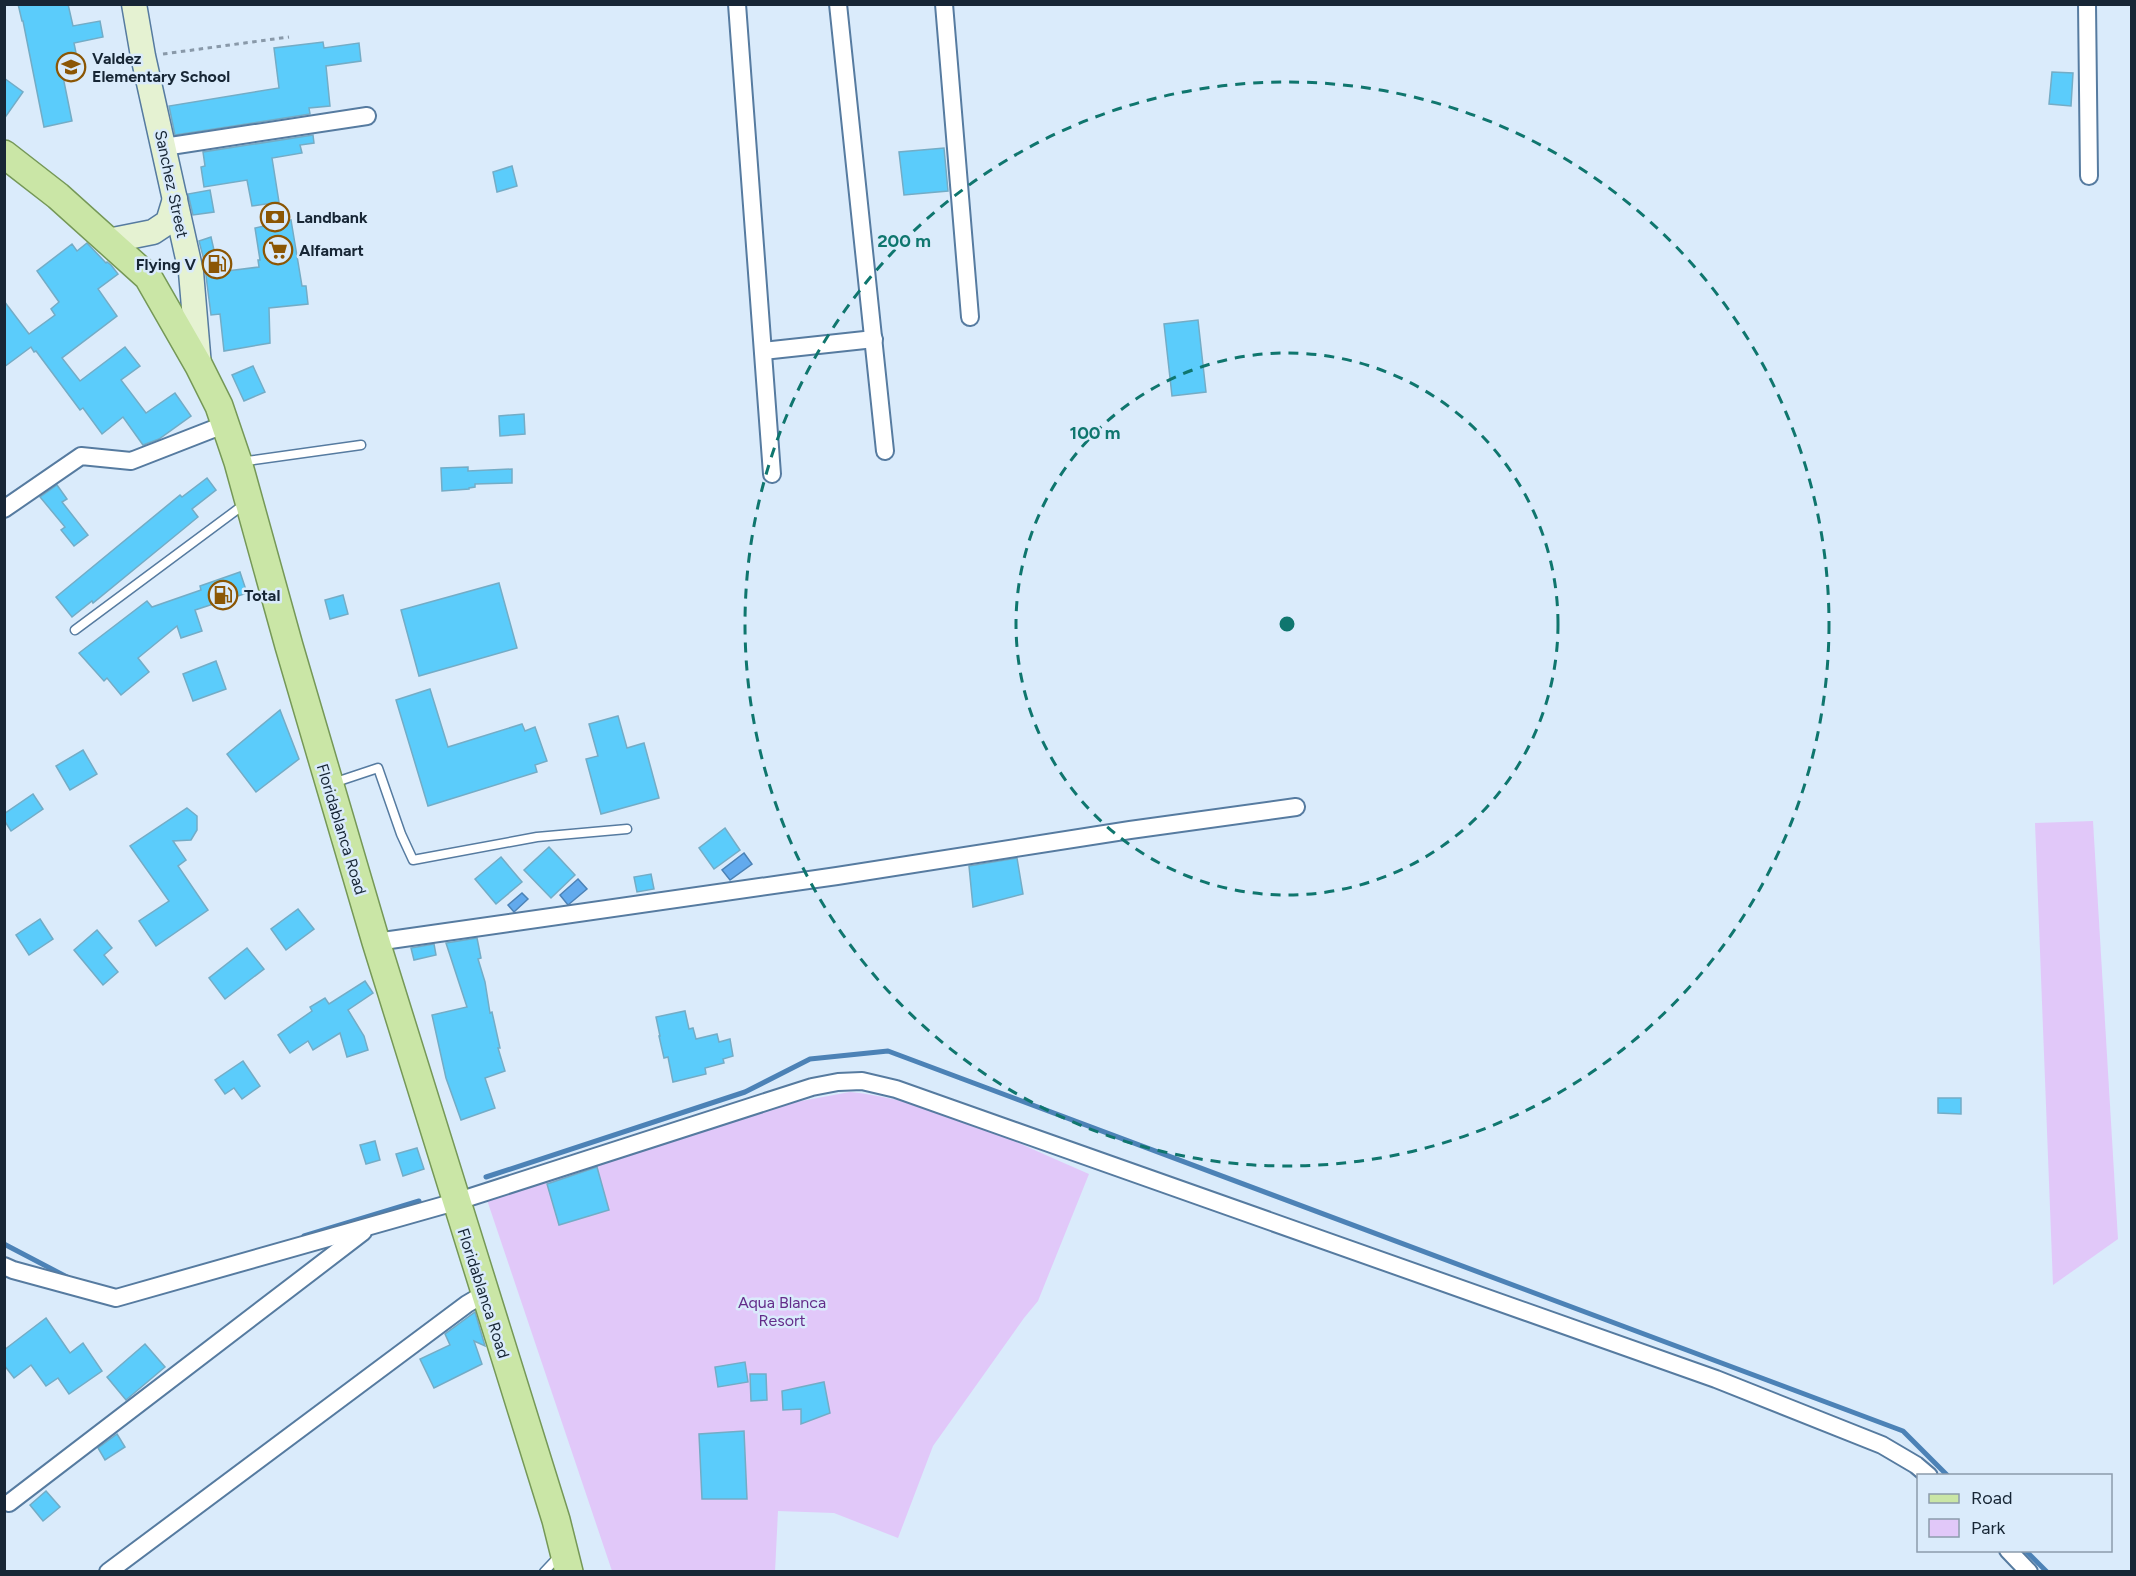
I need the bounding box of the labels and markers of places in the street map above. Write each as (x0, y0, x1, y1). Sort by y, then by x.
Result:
place label: Valdez Elementary School (92, 49, 230, 86)
school or university icon: Valdez Elementary School (55, 51, 87, 83)
bank icon: Landbank (259, 201, 291, 233)
place label: Landbank (296, 208, 368, 227)
supermarket icon: Alfamart (262, 234, 294, 266)
place label: Alfamart (299, 241, 364, 260)
fuel station icon: Flying V (201, 248, 233, 280)
place label: Flying V (136, 255, 196, 274)
fuel station icon: Total (207, 579, 239, 611)
place label: Total (244, 586, 280, 605)
centre of rings (1277, 614, 1297, 634)

